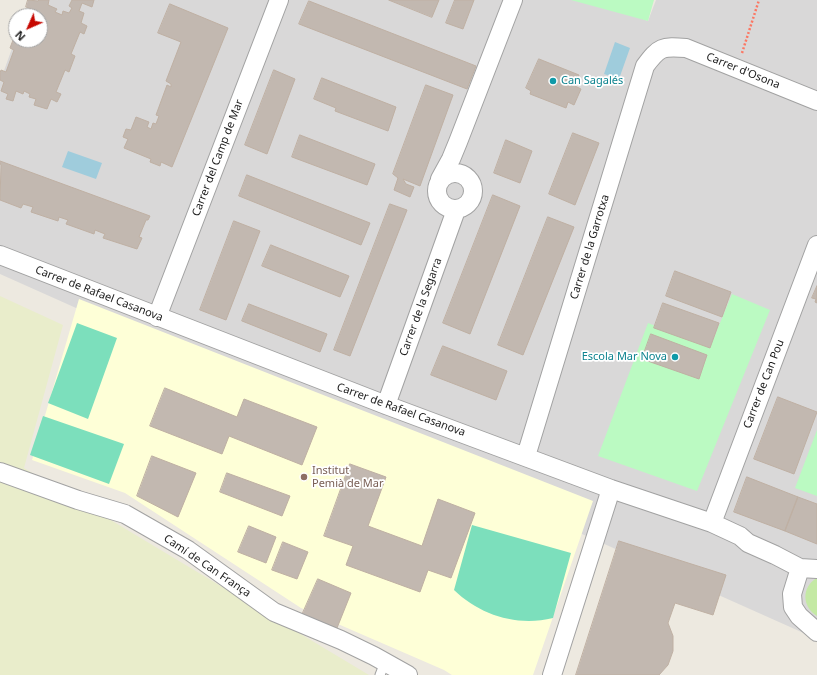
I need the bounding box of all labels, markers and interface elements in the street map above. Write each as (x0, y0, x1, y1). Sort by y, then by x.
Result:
north arrow (8, 8, 48, 48)
text: N (11, 28, 28, 45)
street label: Carrer d'Osona (704, 50, 782, 92)
place label: Can Sagalés (561, 74, 623, 88)
marker: Can Sagalés (548, 76, 558, 86)
street label: Carrer del Camp de Mar (190, 98, 246, 218)
street label: Carrer de la Garrotxa (568, 193, 612, 301)
street label: Carrer de la Segarra (397, 256, 445, 358)
street label: Carrer de Rafael Casanova (33, 263, 165, 325)
street label: Carrer de Can Pou (741, 338, 787, 430)
place label: Escola Mar Nova (582, 350, 667, 364)
marker: Escola Mar Nova (670, 352, 680, 362)
street label: Carrer de Rafael Casanova (335, 381, 467, 439)
place label: Institut Pemià de Mar (312, 464, 384, 490)
marker: Institut Pemià de Mar (299, 472, 309, 482)
street label: Camí de Can França (161, 532, 253, 600)

